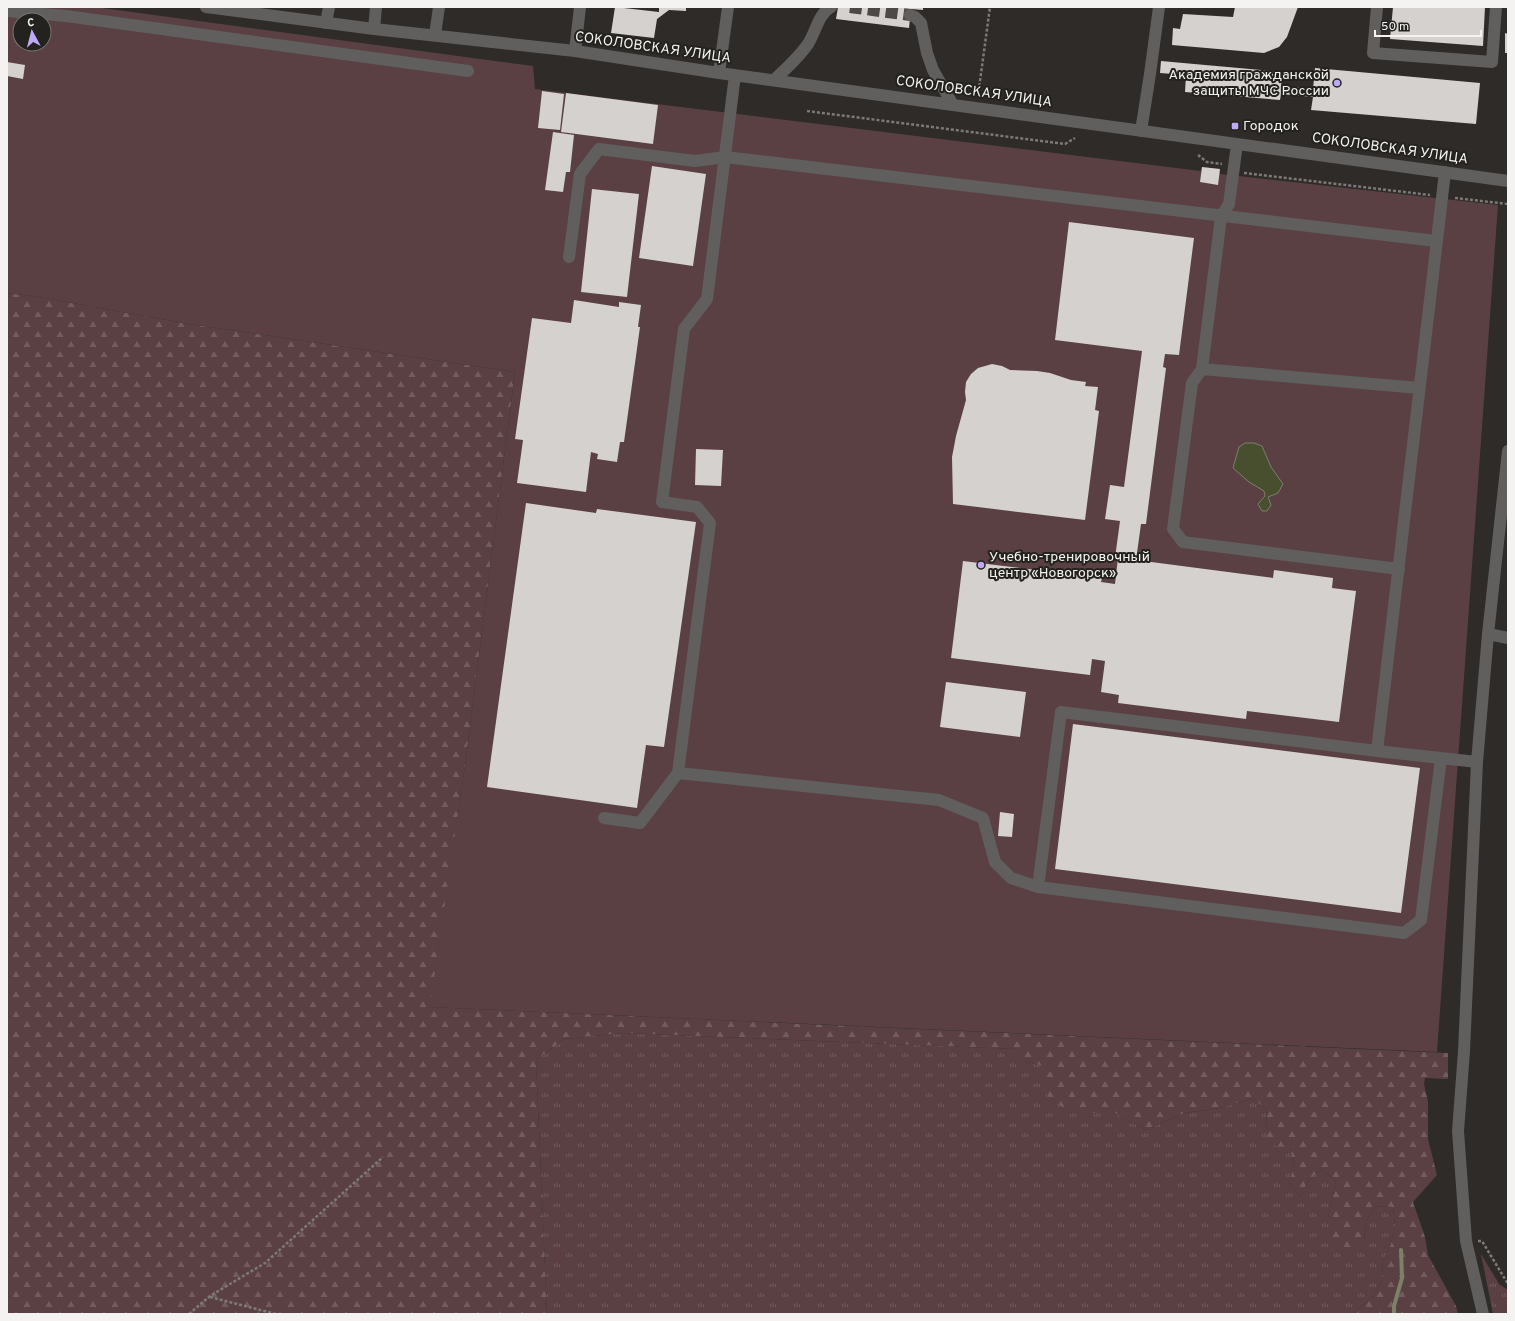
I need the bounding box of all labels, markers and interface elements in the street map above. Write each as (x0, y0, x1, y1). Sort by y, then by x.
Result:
north arrow (12, 12, 52, 52)
scale bar (1375, 12, 1481, 38)
text: С (27, 16, 35, 30)
text: 50 m (1381, 19, 1409, 35)
street label: СОКОЛОВСКАЯ УЛИЦА (574, 29, 732, 67)
place label: Академия гражданской защиты МЧС России (1168, 67, 1329, 100)
street label: СОКОЛОВСКАЯ УЛИЦА (895, 73, 1053, 111)
marker: Академия гражданской защиты МЧС России (1332, 78, 1342, 88)
place label: Городок (1243, 118, 1299, 135)
marker: Городок (1230, 121, 1240, 131)
street label: СОКОЛОВСКАЯ УЛИЦА (1311, 130, 1469, 168)
place label: Учебно-тренировочный центр «Новогорск» (989, 549, 1150, 582)
marker: Учебно-тренировочный центр «Новогорск» (976, 560, 986, 570)

